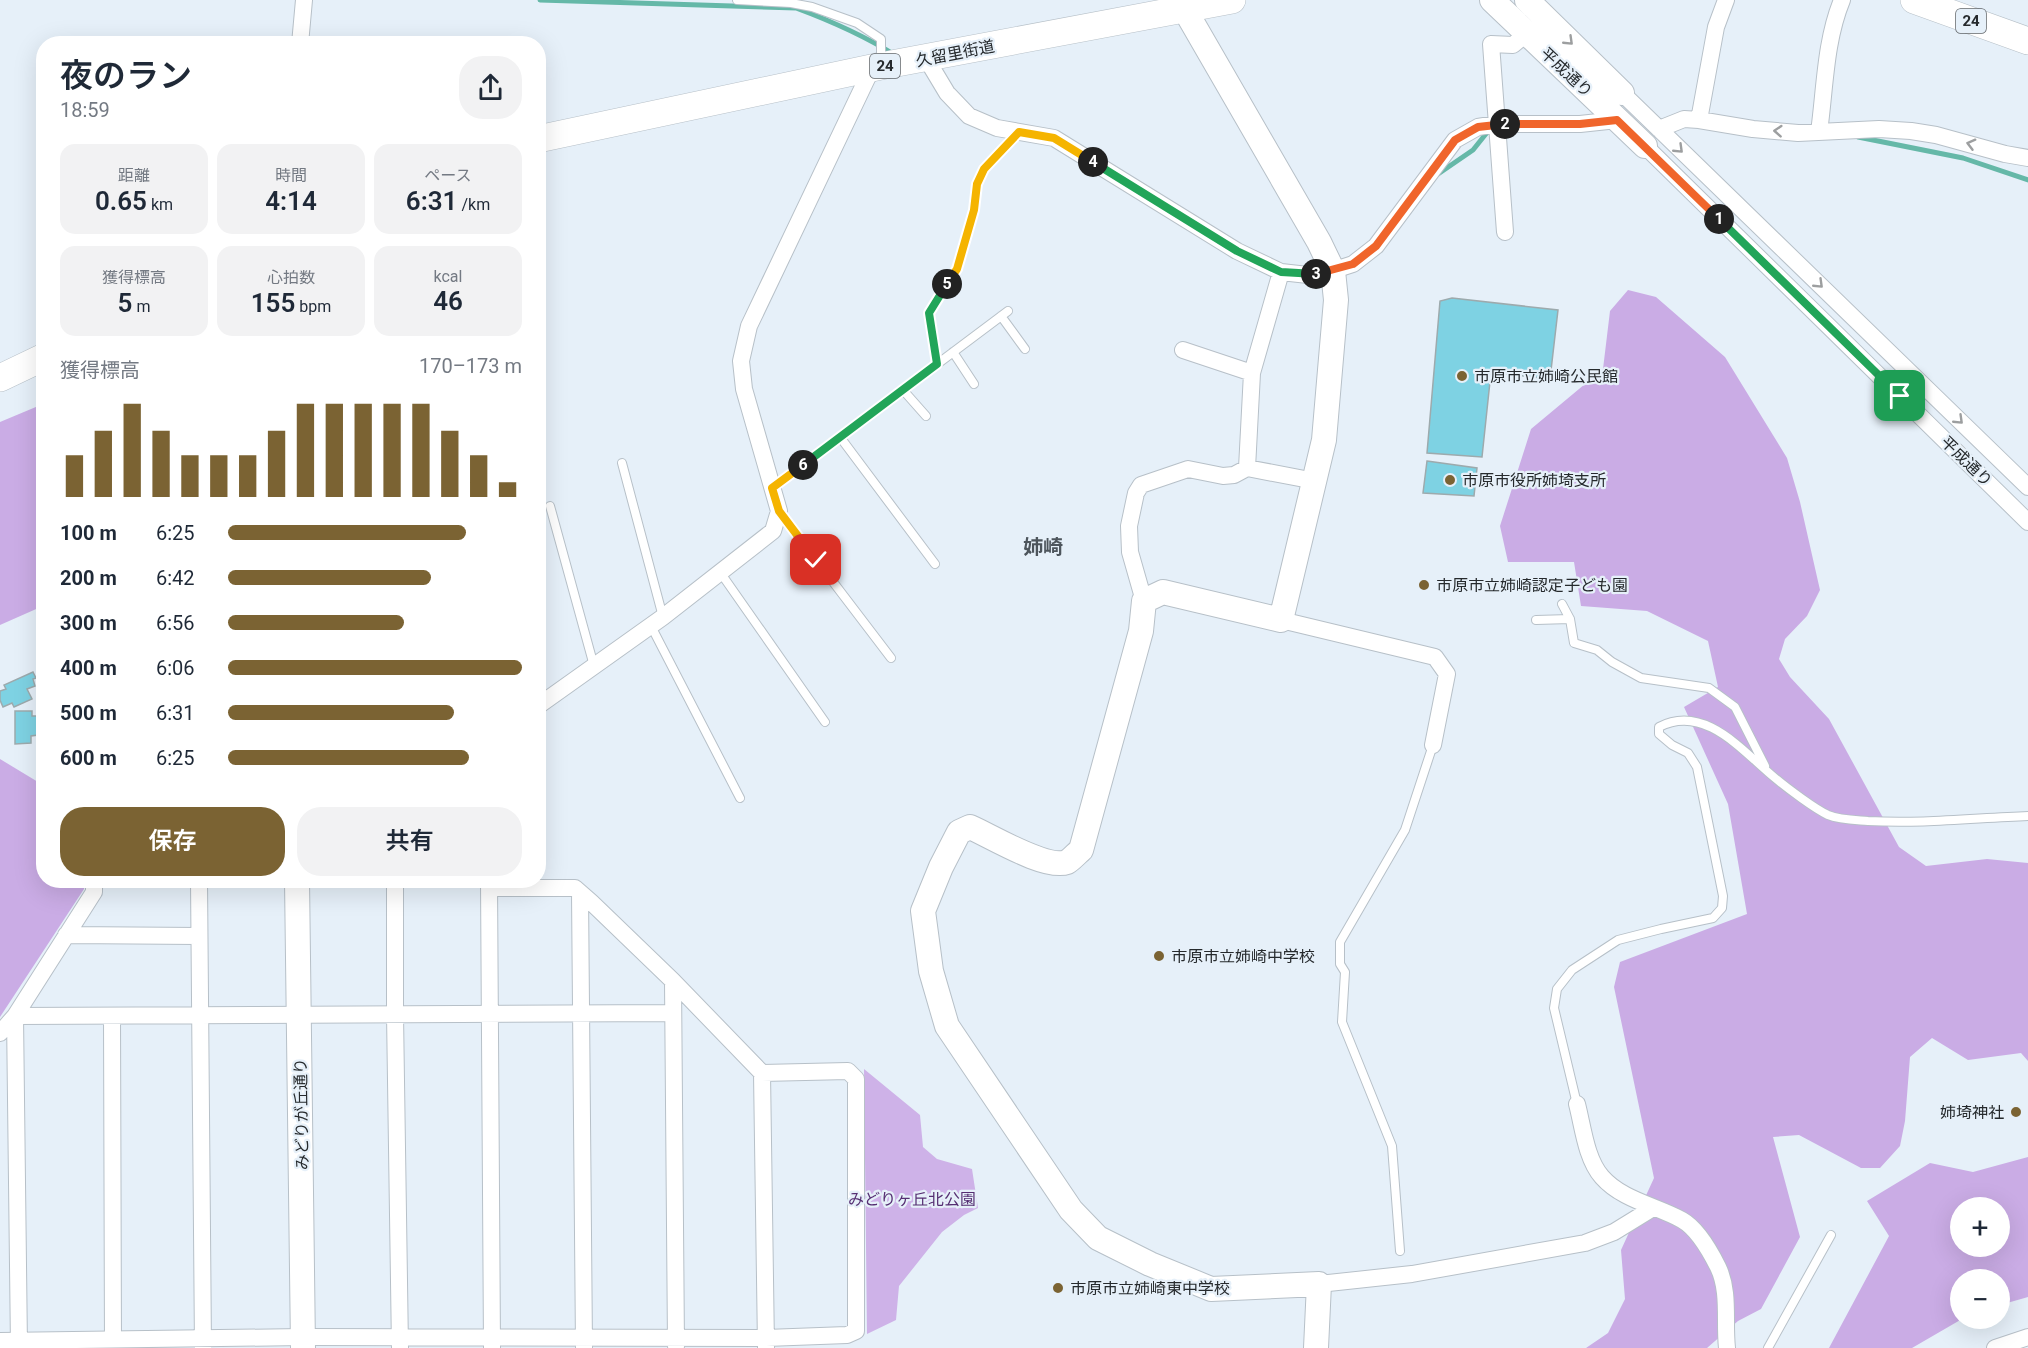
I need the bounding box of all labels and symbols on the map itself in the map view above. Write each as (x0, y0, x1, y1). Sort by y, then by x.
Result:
road number: 24 (1956, 9, 1986, 33)
one-way arrow (1562, 34, 1572, 45)
street label: 久留里街道 (914, 37, 996, 70)
street label: 平成通り (1537, 44, 1597, 101)
road number: 24 (870, 54, 900, 78)
pin: 2 (1490, 109, 1520, 139)
one-way arrow (1773, 125, 1782, 138)
one-way arrow (1966, 139, 1977, 151)
one-way arrow (1672, 141, 1683, 152)
pin: 4 (1078, 147, 1108, 177)
pin: 1 (1704, 204, 1734, 234)
pin: 3 (1301, 259, 1331, 289)
pin: 5 (932, 269, 962, 299)
one-way arrow (1812, 277, 1823, 288)
place label: 市原市立姉崎公民館 (1474, 367, 1618, 386)
marker: 市原市立姉崎公民館 (1455, 369, 1469, 383)
pin (1874, 370, 1925, 421)
one-way arrow (1952, 413, 1963, 424)
street label: 平成通り (1937, 432, 1996, 490)
pin: 6 (788, 450, 818, 480)
place label: 市原市役所姉埼支所 (1462, 471, 1606, 490)
marker: 市原市役所姉埼支所 (1443, 473, 1457, 487)
pin (790, 534, 841, 585)
district label: 姉崎 (1023, 535, 1063, 559)
place label: 市原市立姉崎認定子ども園 (1436, 576, 1628, 595)
marker: 市原市立姉崎認定子ども園 (1417, 578, 1431, 592)
place label: 市原市立姉崎中学校 (1171, 947, 1315, 966)
marker: 市原市立姉崎中学校 (1152, 949, 1166, 963)
street label: みどりが丘通り (291, 1058, 312, 1170)
place label: 姉埼神社 (1940, 1103, 2004, 1122)
marker: 姉埼神社 (2009, 1105, 2023, 1119)
park label: みどりヶ丘北公園 (848, 1190, 976, 1209)
place label: 市原市立姉崎東中学校 (1070, 1279, 1230, 1298)
marker: 市原市立姉崎東中学校 (1051, 1281, 1065, 1295)

